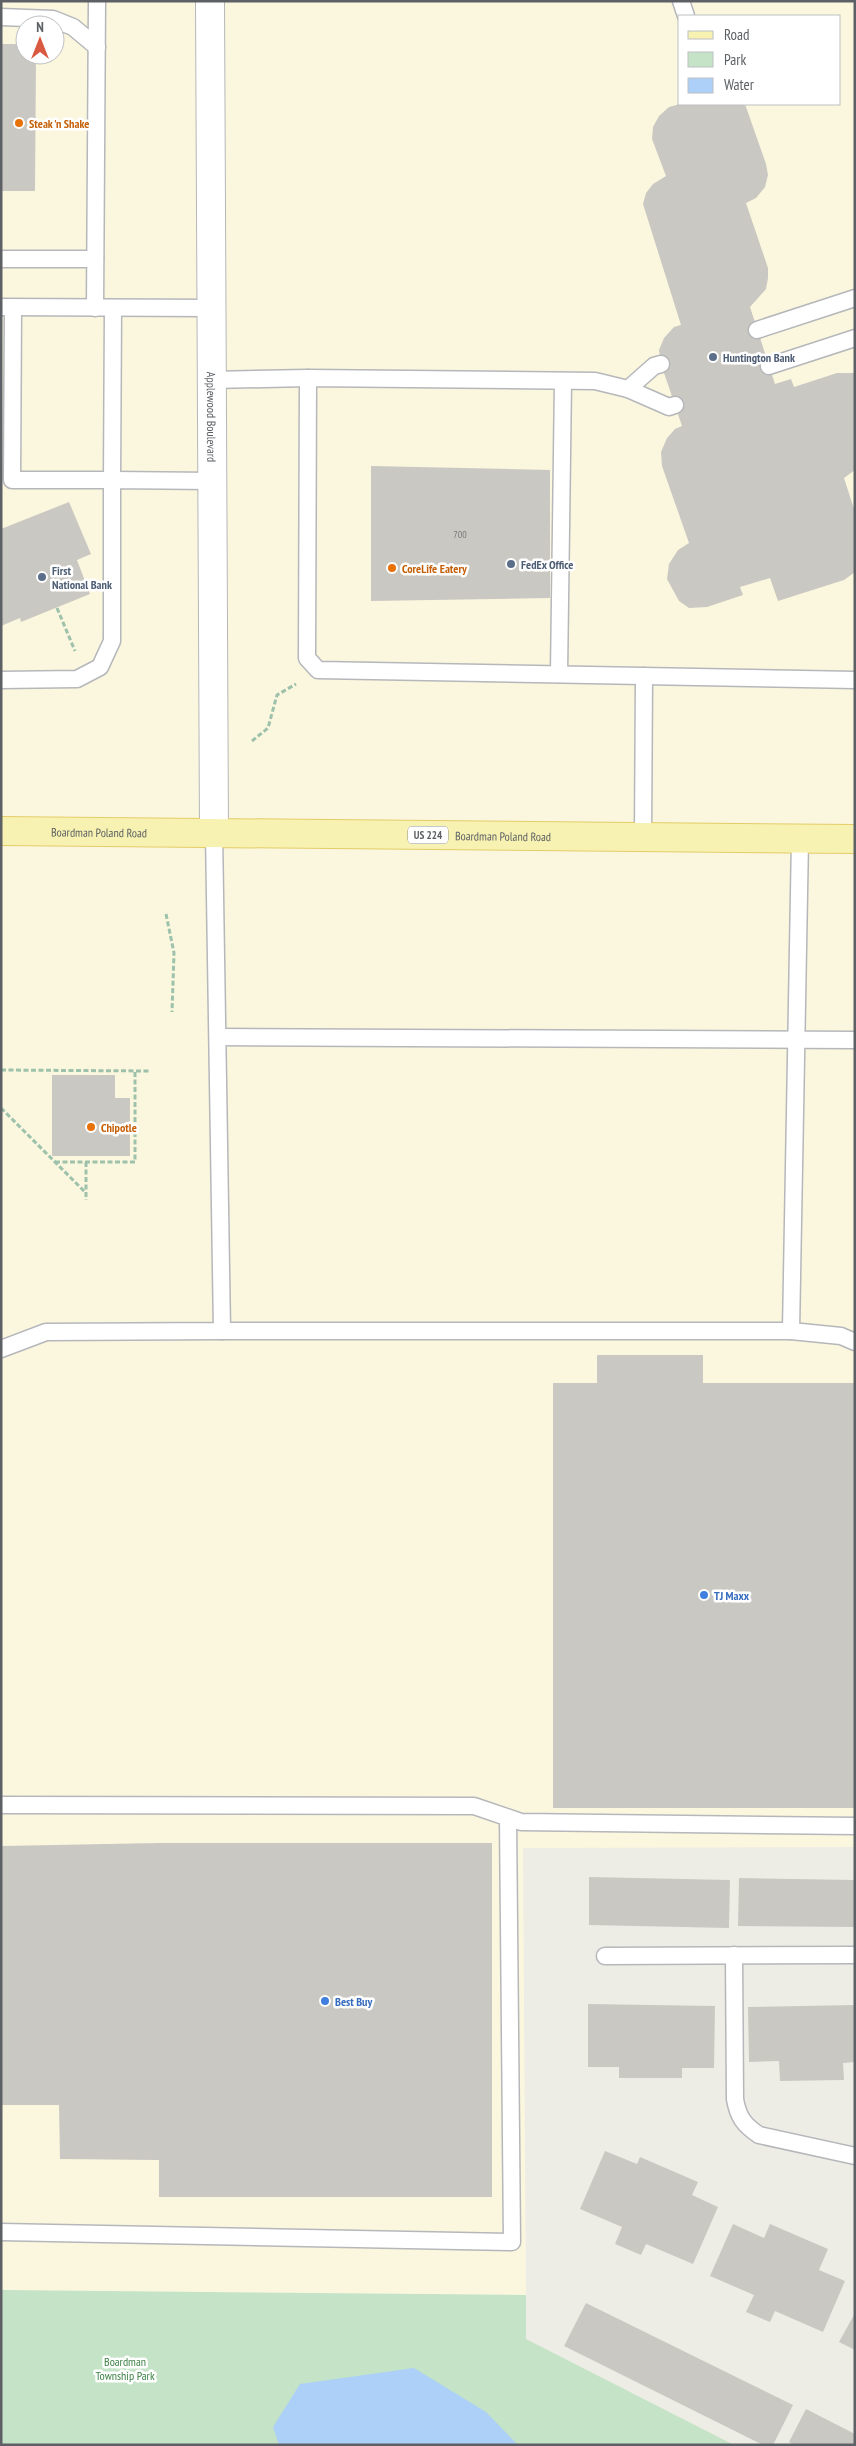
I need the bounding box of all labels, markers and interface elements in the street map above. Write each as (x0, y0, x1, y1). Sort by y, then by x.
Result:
north arrow (15, 15, 65, 65)
legend (678, 15, 841, 105)
text: N (36, 18, 44, 36)
text: Road (724, 25, 750, 44)
text: Park (724, 50, 746, 69)
text: Water (724, 75, 755, 94)
place label: Steak 'n Shake (29, 116, 89, 131)
marker: Steak 'n Shake (13, 117, 25, 129)
place label: Huntington Bank (723, 350, 795, 365)
marker: Huntington Bank (707, 351, 719, 363)
street label: Applewood Boulevard (204, 372, 220, 462)
house number: 700 (453, 528, 467, 541)
place label: FedEx Office (521, 557, 574, 572)
marker: FedEx Office (505, 558, 517, 570)
place label: CoreLife Eatery (402, 561, 467, 576)
marker: CoreLife Eatery (386, 562, 398, 574)
place label: First National Bank (52, 563, 112, 592)
marker: First National Bank (36, 571, 48, 583)
street label: Boardman Poland Road (51, 824, 147, 840)
road number: US 224 (408, 826, 448, 844)
street label: Boardman Poland Road (455, 828, 551, 844)
place label: Chipotle (101, 1120, 137, 1135)
marker: Chipotle (85, 1121, 97, 1133)
place label: TJ Maxx (714, 1588, 750, 1603)
marker: TJ Maxx (698, 1589, 710, 1601)
place label: Best Buy (335, 1994, 372, 2009)
marker: Best Buy (319, 1995, 331, 2007)
park label: Boardman Township Park (95, 2354, 155, 2383)

